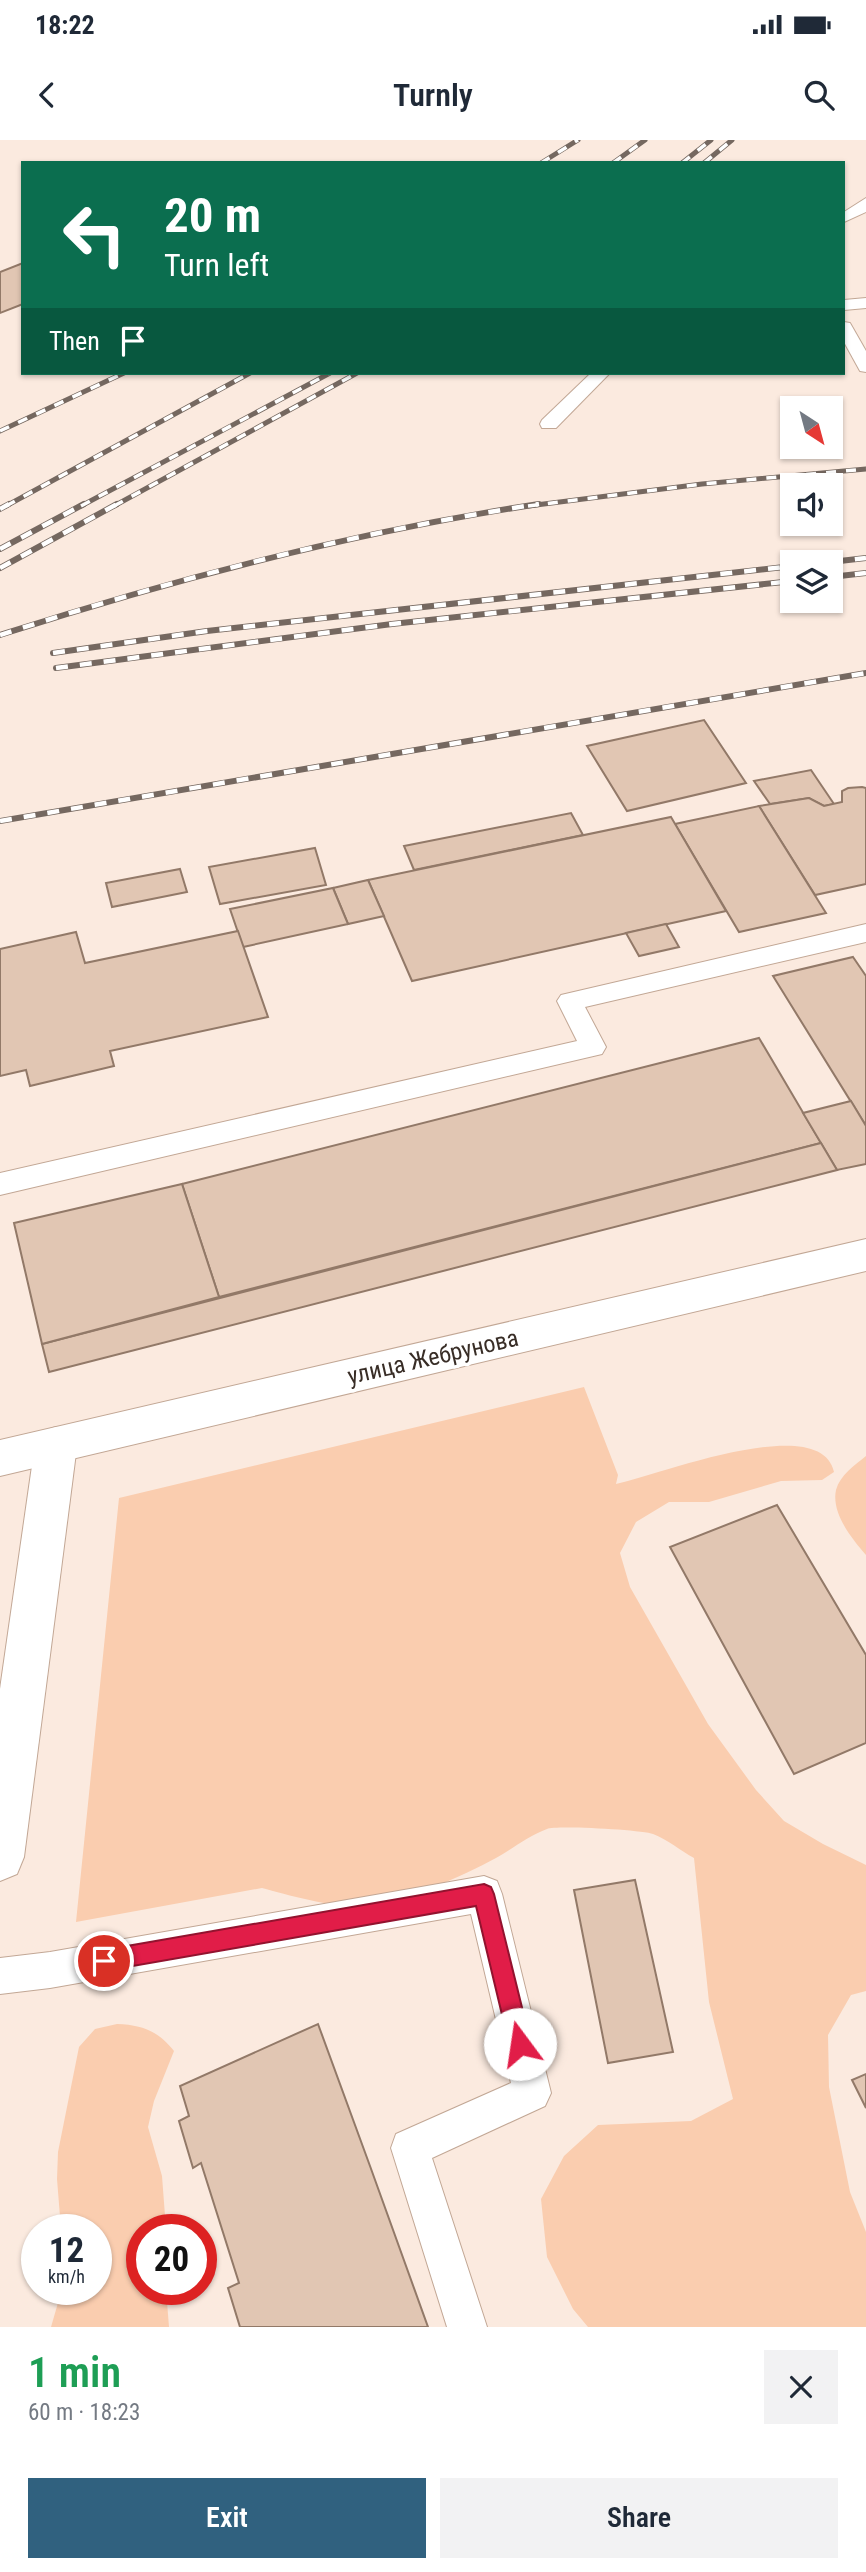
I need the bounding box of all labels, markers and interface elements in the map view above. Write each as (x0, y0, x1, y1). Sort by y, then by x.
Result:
text: 18:22 (35, 10, 95, 40)
icon: back (28, 76, 66, 114)
text: Turnly (393, 76, 473, 114)
icon: search (800, 76, 838, 114)
text: 20 m (164, 187, 261, 244)
icon: left (49, 189, 140, 280)
text: Turn left (164, 246, 269, 284)
icon: arrive (114, 322, 152, 360)
text: Then (49, 326, 100, 356)
north arrow (780, 396, 844, 458)
map controls (780, 396, 843, 613)
button: sound (780, 473, 843, 536)
button: layers (780, 550, 843, 613)
street label: улица Жебрунова (345, 1324, 521, 1390)
pin (74, 1931, 134, 1991)
icon: arrive (85, 1942, 123, 1980)
position arrow (483, 2007, 557, 2081)
speed limit sign: 20 (126, 2214, 217, 2305)
text: 12 (49, 2230, 84, 2271)
text: km/h (48, 2266, 85, 2287)
text: 1 min (28, 2348, 121, 2397)
button: close (764, 2350, 838, 2424)
text: 60 m · 18:23 (28, 2399, 140, 2426)
button: Exit (28, 2478, 426, 2558)
button: Share (440, 2478, 838, 2558)

